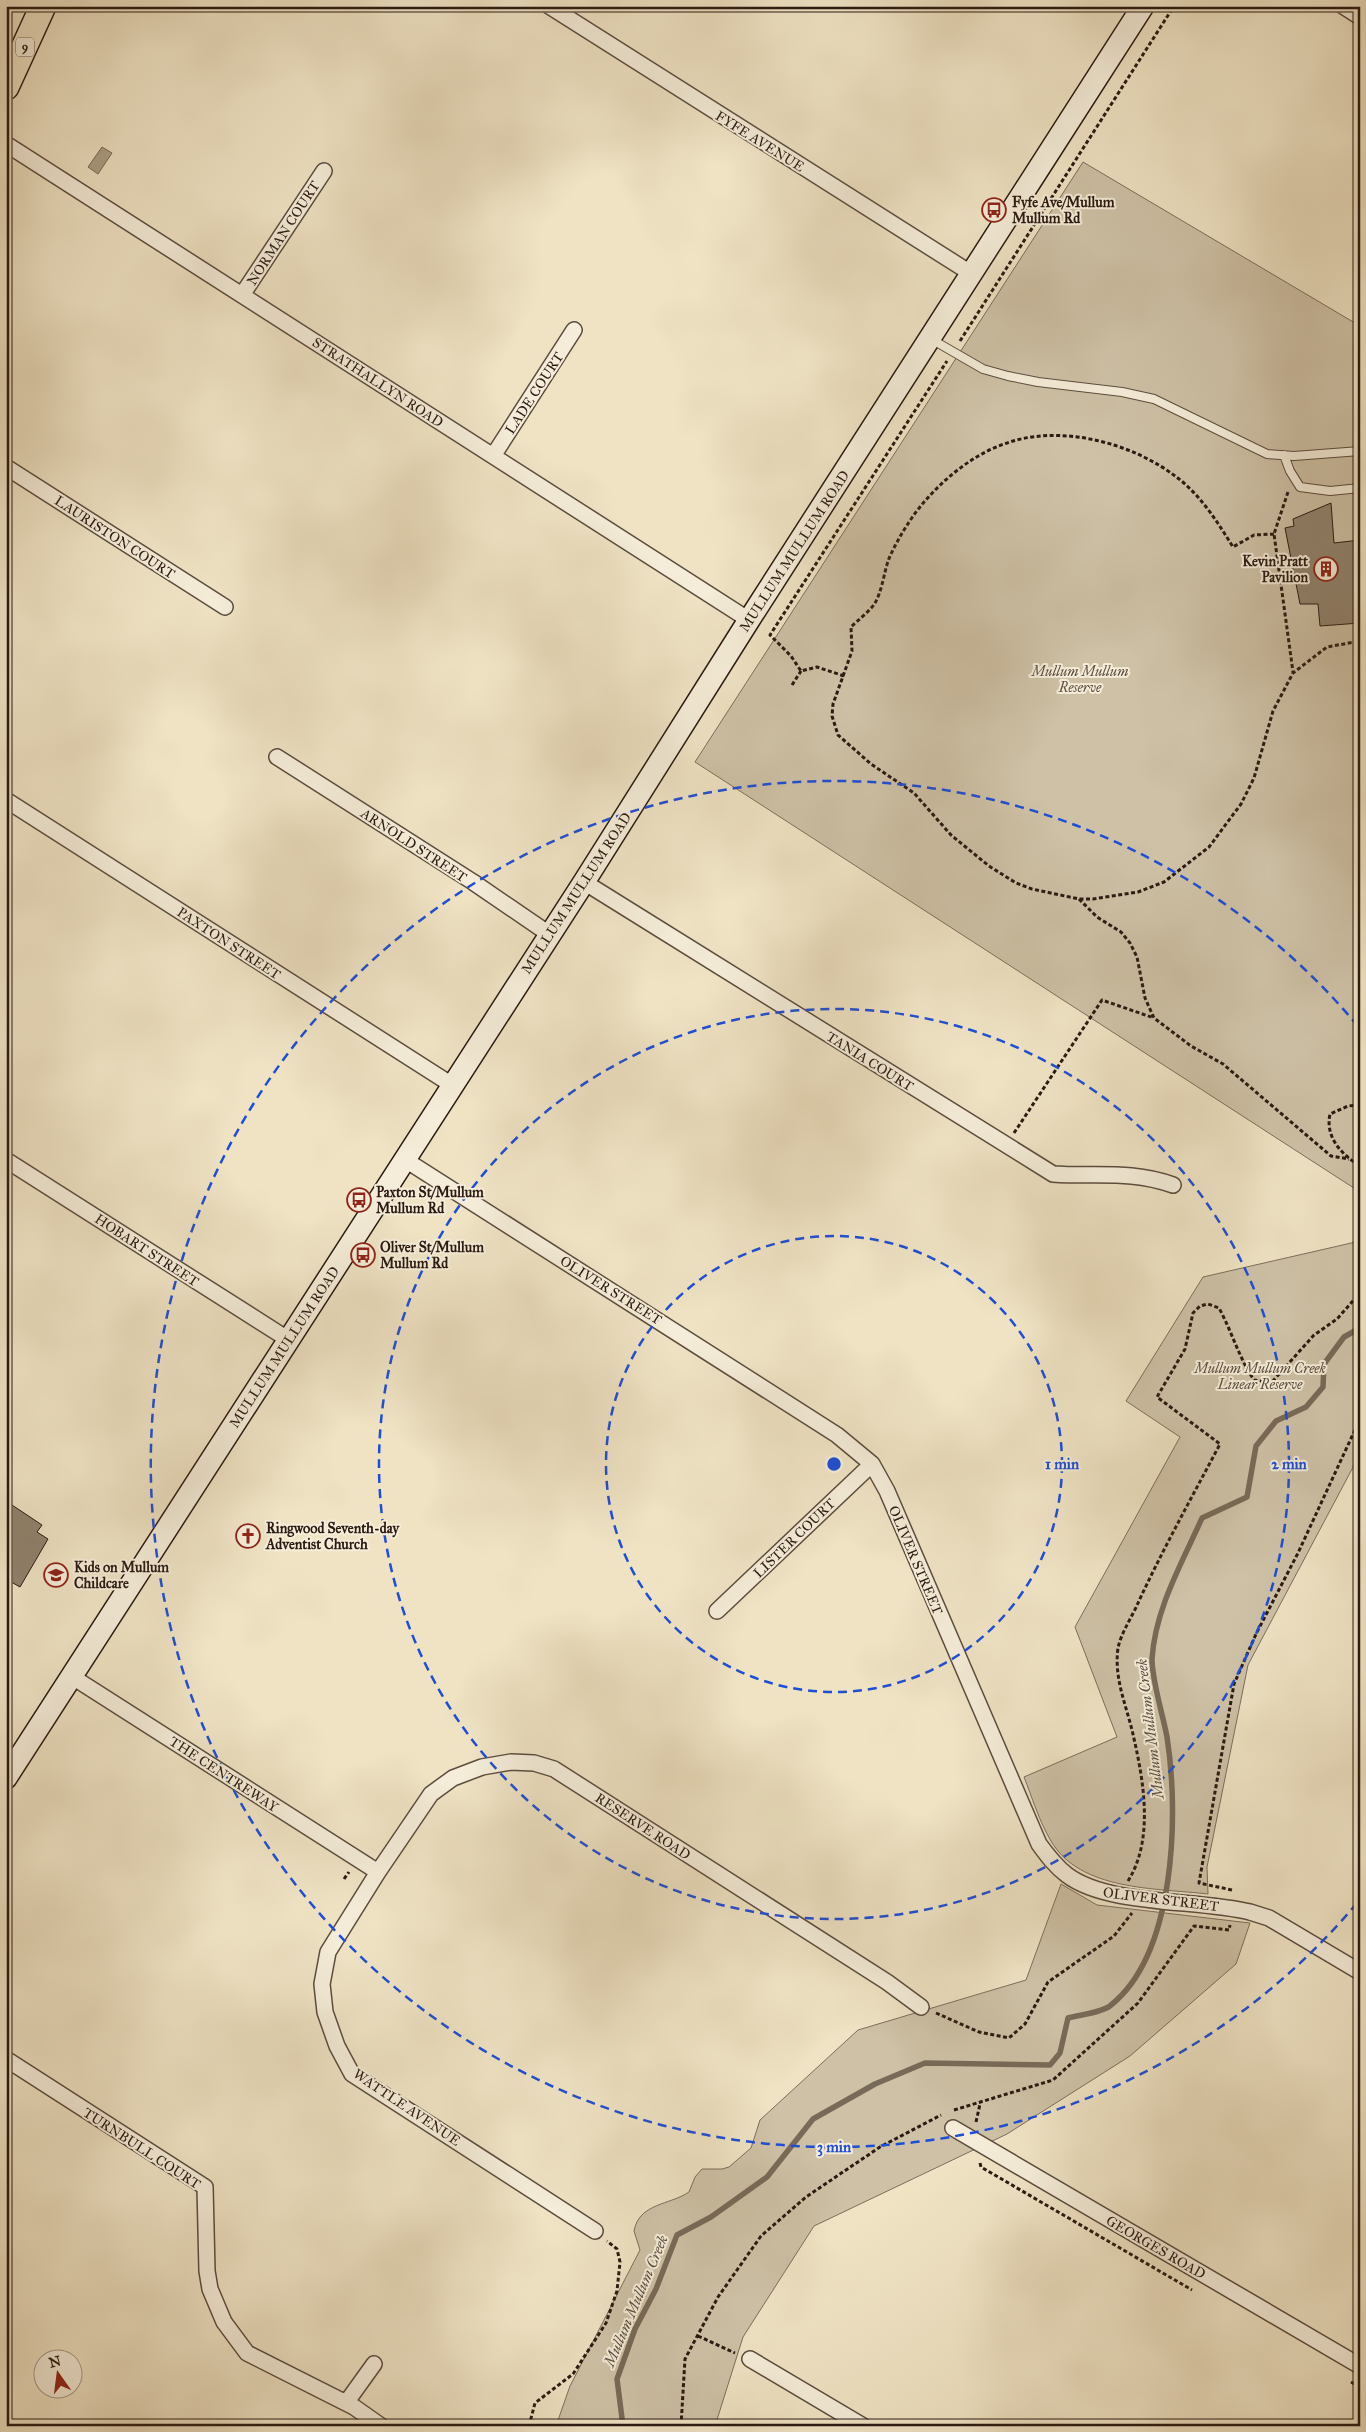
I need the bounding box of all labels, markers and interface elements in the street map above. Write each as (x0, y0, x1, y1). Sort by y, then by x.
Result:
road number: 9 (16, 38, 34, 56)
street label: FYFE AVENUE (712, 107, 807, 176)
street label: NORMAN COURT (243, 177, 324, 289)
place label: Fyfe Ave/Mullum Mullum Rd (1012, 194, 1115, 227)
bus stop icon: Fyfe Ave/Mullum Mullum Rd (981, 197, 1007, 223)
street label: STRATHALLYN ROAD (309, 334, 446, 431)
street label: LADE COURT (502, 349, 567, 438)
street label: MULLUM MULLUM ROAD (736, 467, 853, 635)
street label: LAURISTON COURT (51, 492, 178, 583)
place label: Kevin Pratt Pavilion (1242, 553, 1308, 586)
building icon: Kevin Pratt Pavilion (1313, 556, 1339, 582)
park label: Mullum Mullum Reserve (1030, 663, 1128, 696)
street label: ARNOLD STREET (357, 804, 470, 886)
street label: MULLUM MULLUM ROAD (518, 809, 635, 977)
street label: PAXTON STREET (174, 904, 284, 983)
street label: TANIA COURT (823, 1028, 917, 1095)
place label: Paxton St/Mullum Mullum Rd (376, 1184, 484, 1217)
bus stop icon: Paxton St/Mullum Mullum Rd (346, 1187, 372, 1213)
street label: HOBART STREET (92, 1210, 202, 1291)
place label: Oliver St/Mullum Mullum Rd (380, 1239, 484, 1272)
bus stop icon: Oliver St/Mullum Mullum Rd (350, 1242, 376, 1268)
street label: OLIVER STREET (557, 1252, 665, 1329)
street label: MULLUM MULLUM ROAD (226, 1263, 343, 1431)
park label: Mullum Mullum Creek Linear Reserve (1192, 1360, 1327, 1393)
centre of rings (825, 1455, 843, 1473)
text: 1 min (1045, 1455, 1080, 1473)
text: 2 min (1271, 1455, 1308, 1473)
street label: LISTER COURT (750, 1495, 839, 1582)
street label: OLIVER STREET (885, 1503, 946, 1618)
place label: Ringwood Seventh-day Adventist Church (265, 1520, 400, 1553)
church icon: Ringwood Seventh-day Adventist Church (235, 1523, 261, 1549)
place label: Kids on Mullum Childcare (74, 1559, 169, 1592)
school or university icon: Kids on Mullum Childcare (43, 1562, 69, 1588)
water label: Mullum Mullum Creek (1132, 1658, 1168, 1802)
street label: THE CENTREWAY (166, 1733, 282, 1817)
street label: RESERVE ROAD (592, 1789, 694, 1864)
street label: OLIVER STREET (1102, 1884, 1220, 1915)
street label: WATTLE AVENUE (350, 2065, 464, 2150)
street label: TURNBULL COURT (80, 2104, 204, 2193)
text: 3 min (817, 2138, 852, 2157)
street label: GEORGES ROAD (1103, 2212, 1209, 2283)
water label: Mullum Mullum Creek (599, 2232, 672, 2371)
north arrow (32, 2350, 82, 2400)
text: N (47, 2352, 63, 2372)

